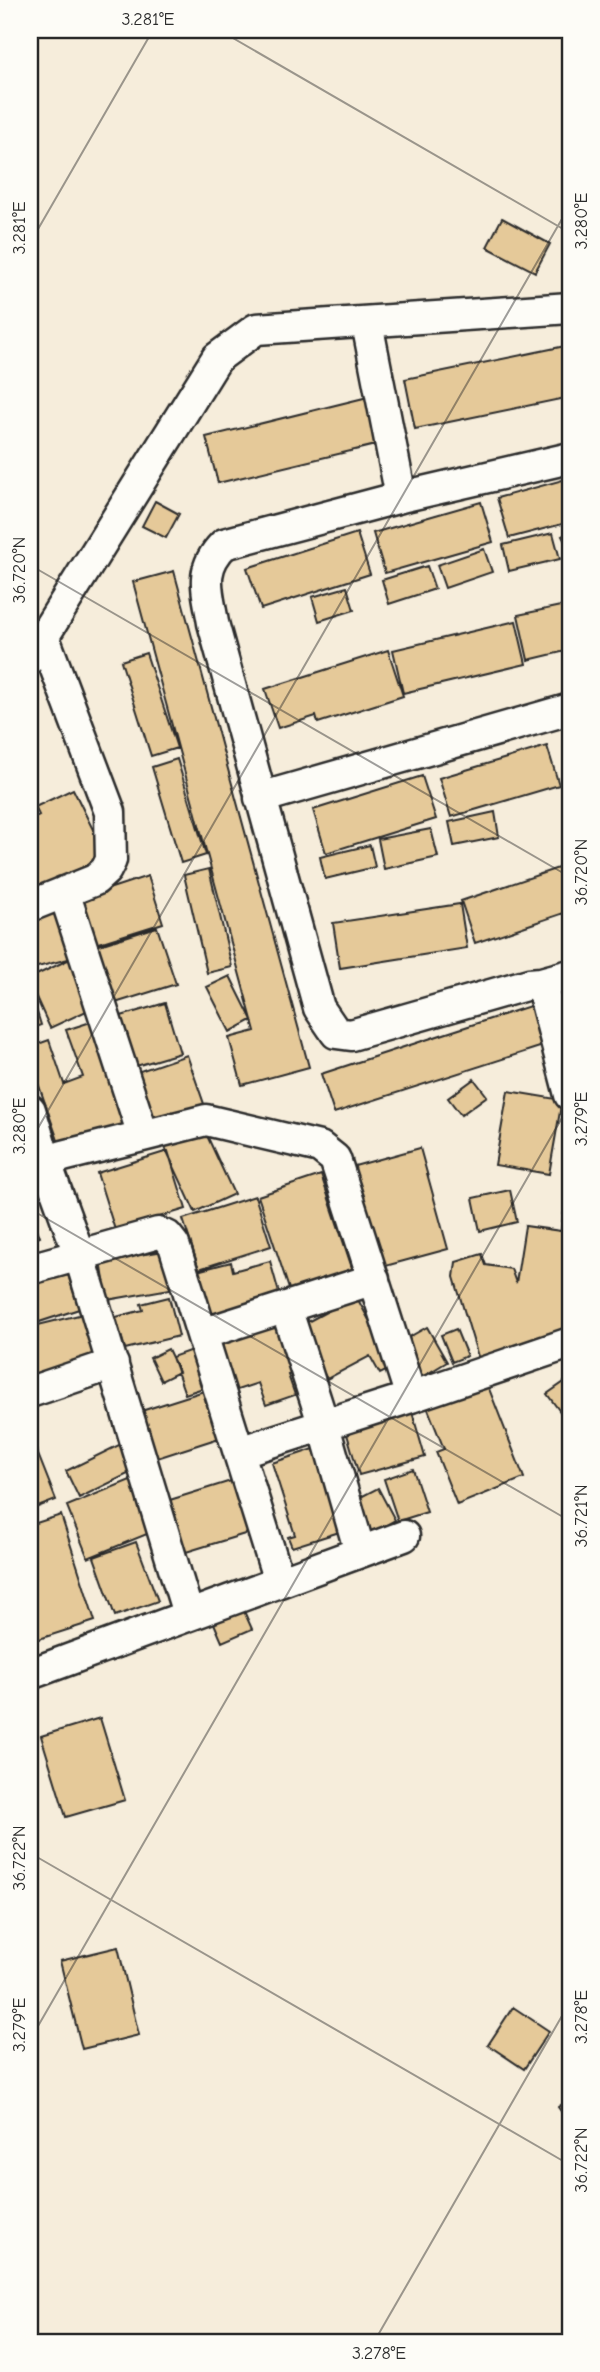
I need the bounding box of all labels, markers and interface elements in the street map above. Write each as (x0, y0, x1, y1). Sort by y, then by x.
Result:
text: 3.281°E (122, 9, 175, 30)
text: 3.280°E (571, 192, 592, 249)
text: 3.281°E (9, 201, 30, 254)
text: 36.720°N (9, 537, 30, 603)
text: 36.720°N (571, 839, 592, 905)
text: 3.279°E (571, 1092, 592, 1146)
text: 3.280°E (9, 1097, 30, 1154)
text: 36.721°N (571, 1485, 592, 1547)
text: 36.722°N (9, 1825, 30, 1891)
text: 3.278°E (571, 1990, 592, 2044)
text: 3.279°E (9, 1998, 30, 2052)
text: 36.722°N (571, 2127, 592, 2193)
text: 3.278°E (352, 2343, 406, 2364)

